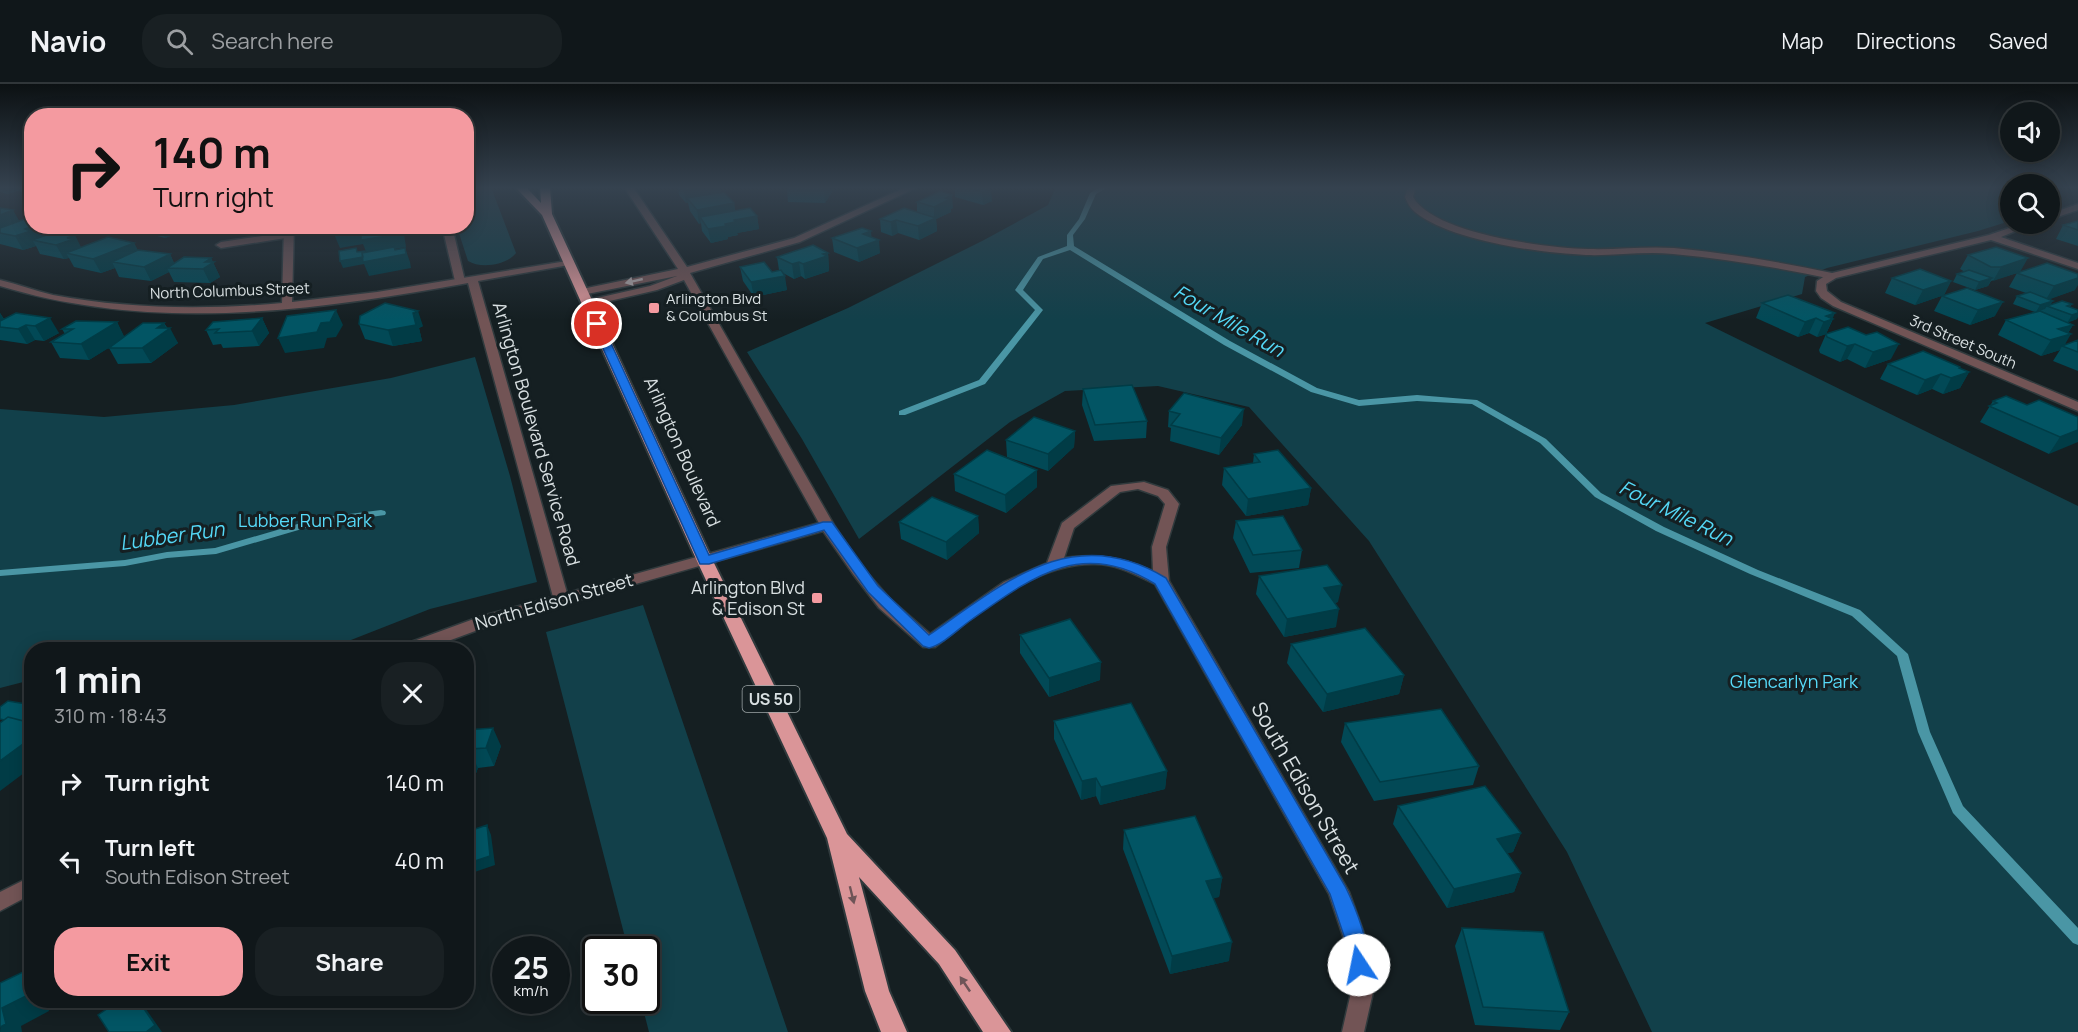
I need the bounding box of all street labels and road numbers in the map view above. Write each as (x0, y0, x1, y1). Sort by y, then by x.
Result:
street label: North Columbus Street (150, 277, 310, 304)
street label: Arlington Boulevard Service Road (488, 299, 586, 568)
street label: 3rd Street South (1906, 310, 2020, 374)
street label: Arlington Boulevard (639, 373, 727, 530)
street label: North Edison Street (472, 567, 636, 635)
road number: US 50 (742, 686, 800, 712)
street label: South Edison Street (1245, 696, 1367, 879)

